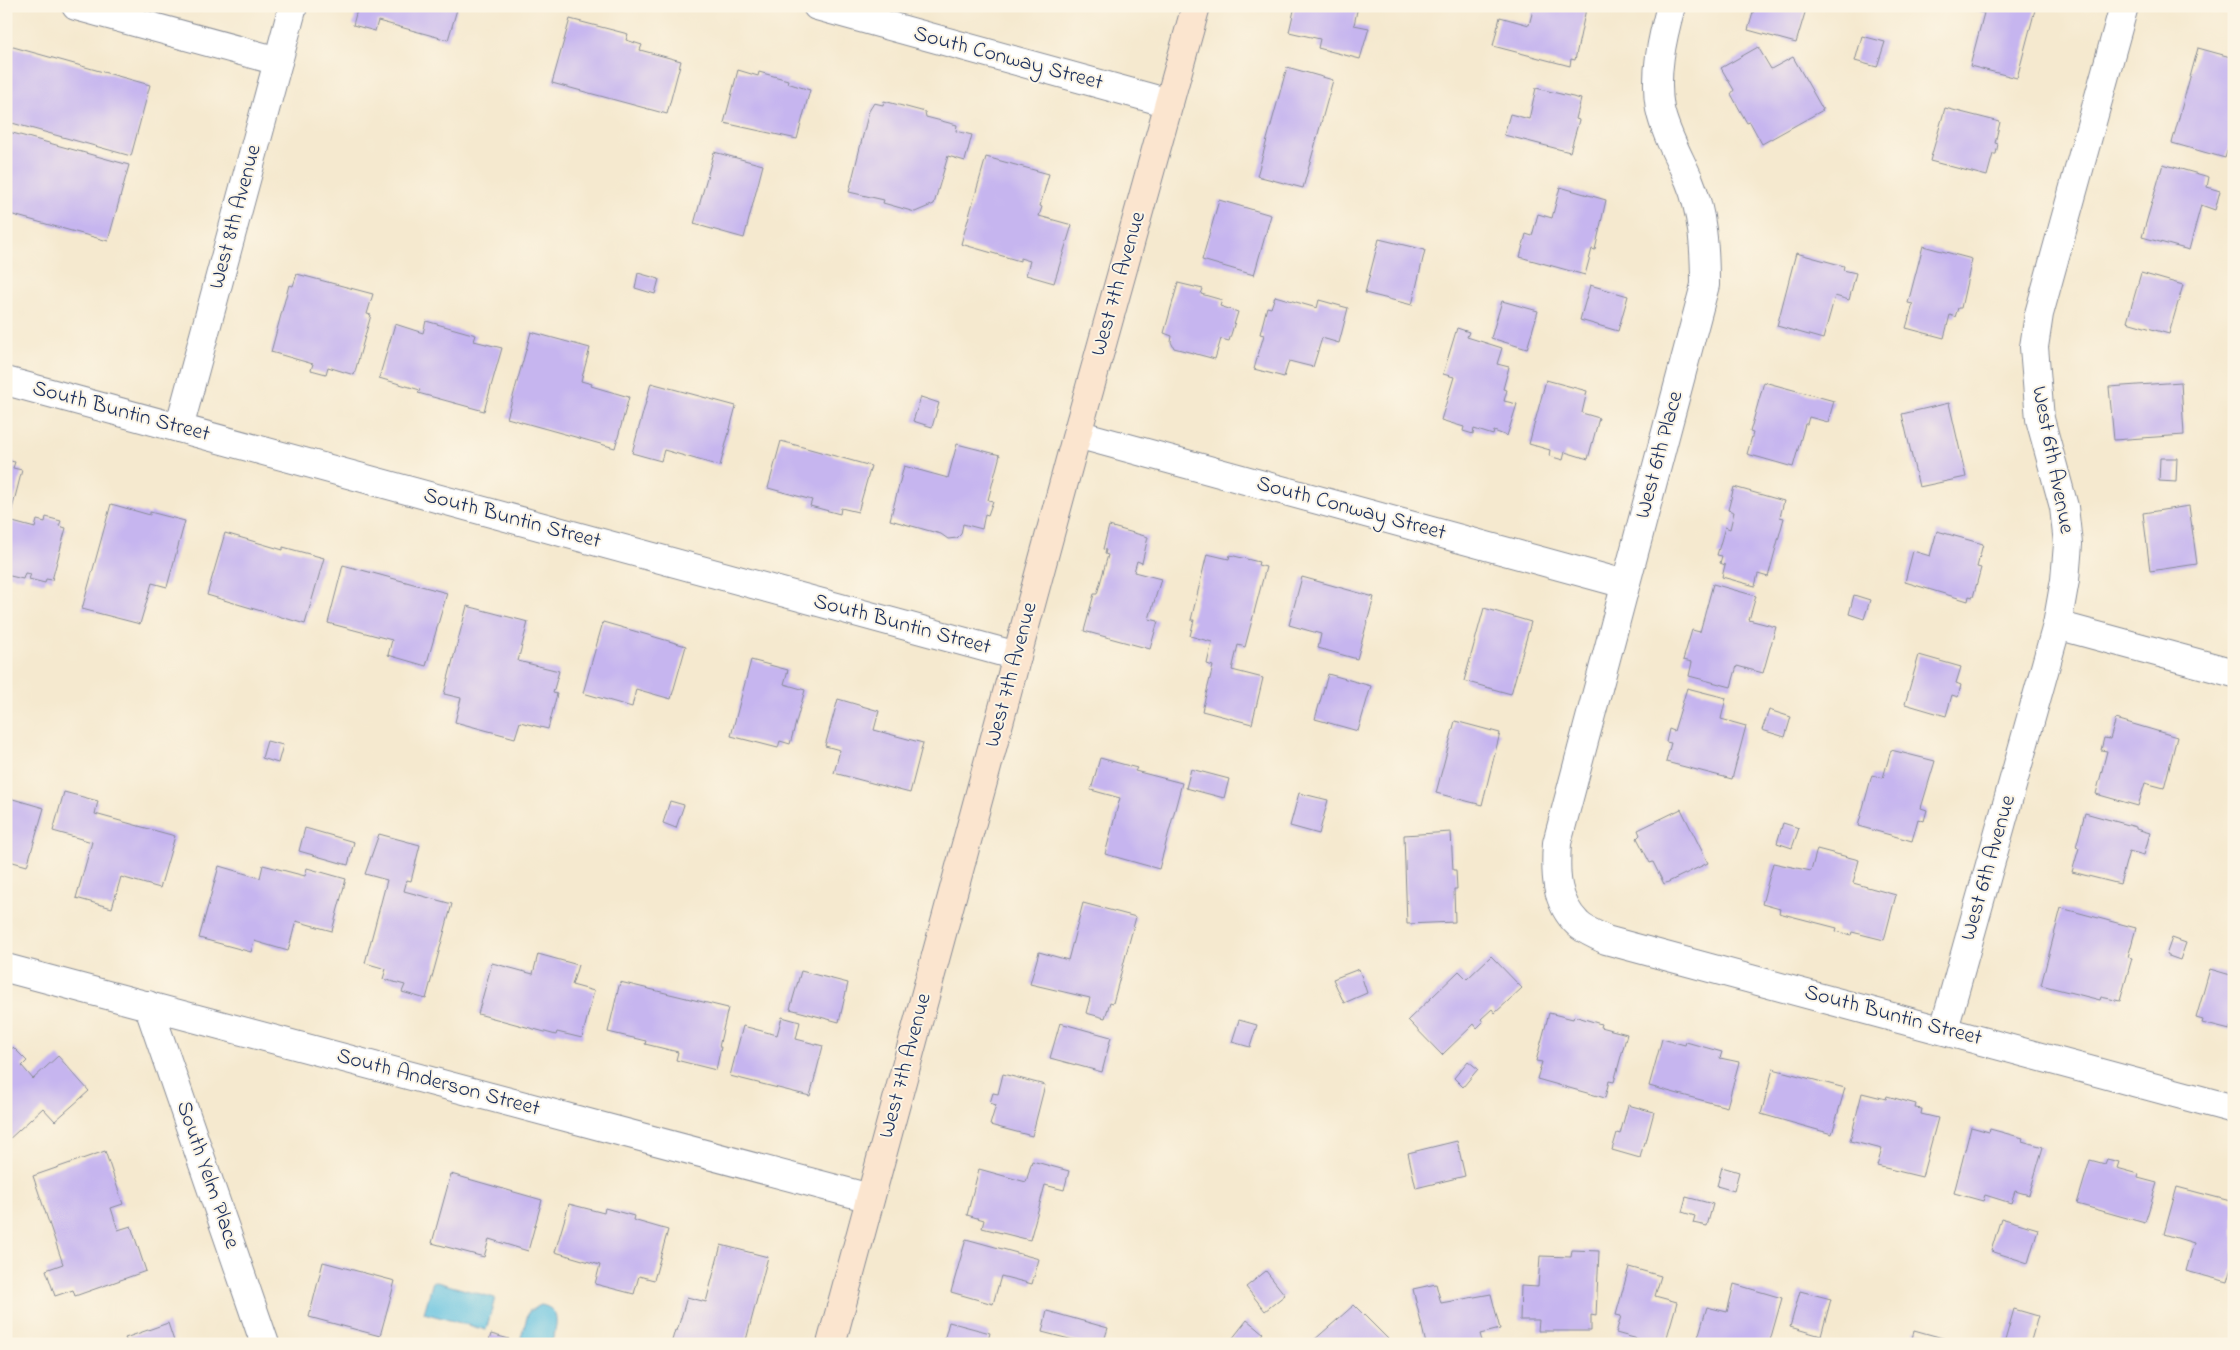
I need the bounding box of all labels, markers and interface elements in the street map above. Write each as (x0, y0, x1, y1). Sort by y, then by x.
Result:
street label: South Conway Street (909, 18, 1107, 101)
street label: West 8th Avenue (201, 141, 271, 293)
street label: West 7th Avenue (1083, 208, 1155, 360)
street label: South Buntin Street (29, 373, 214, 451)
street label: West 6th Avenue (2022, 383, 2082, 537)
street label: West 6th Place (1628, 388, 1692, 522)
street label: South Conway Street (1252, 468, 1450, 551)
street label: South Buntin Street (420, 480, 605, 558)
street label: South Buntin Street (810, 586, 995, 664)
street label: West 7th Avenue (977, 599, 1047, 751)
street label: West 6th Avenue (1953, 791, 2025, 944)
street label: South Buntin Street (1801, 977, 1986, 1055)
street label: West 7th Avenue (871, 990, 941, 1142)
street label: South Anderson Street (333, 1040, 544, 1126)
street label: South Yelm Place (167, 1097, 247, 1253)

